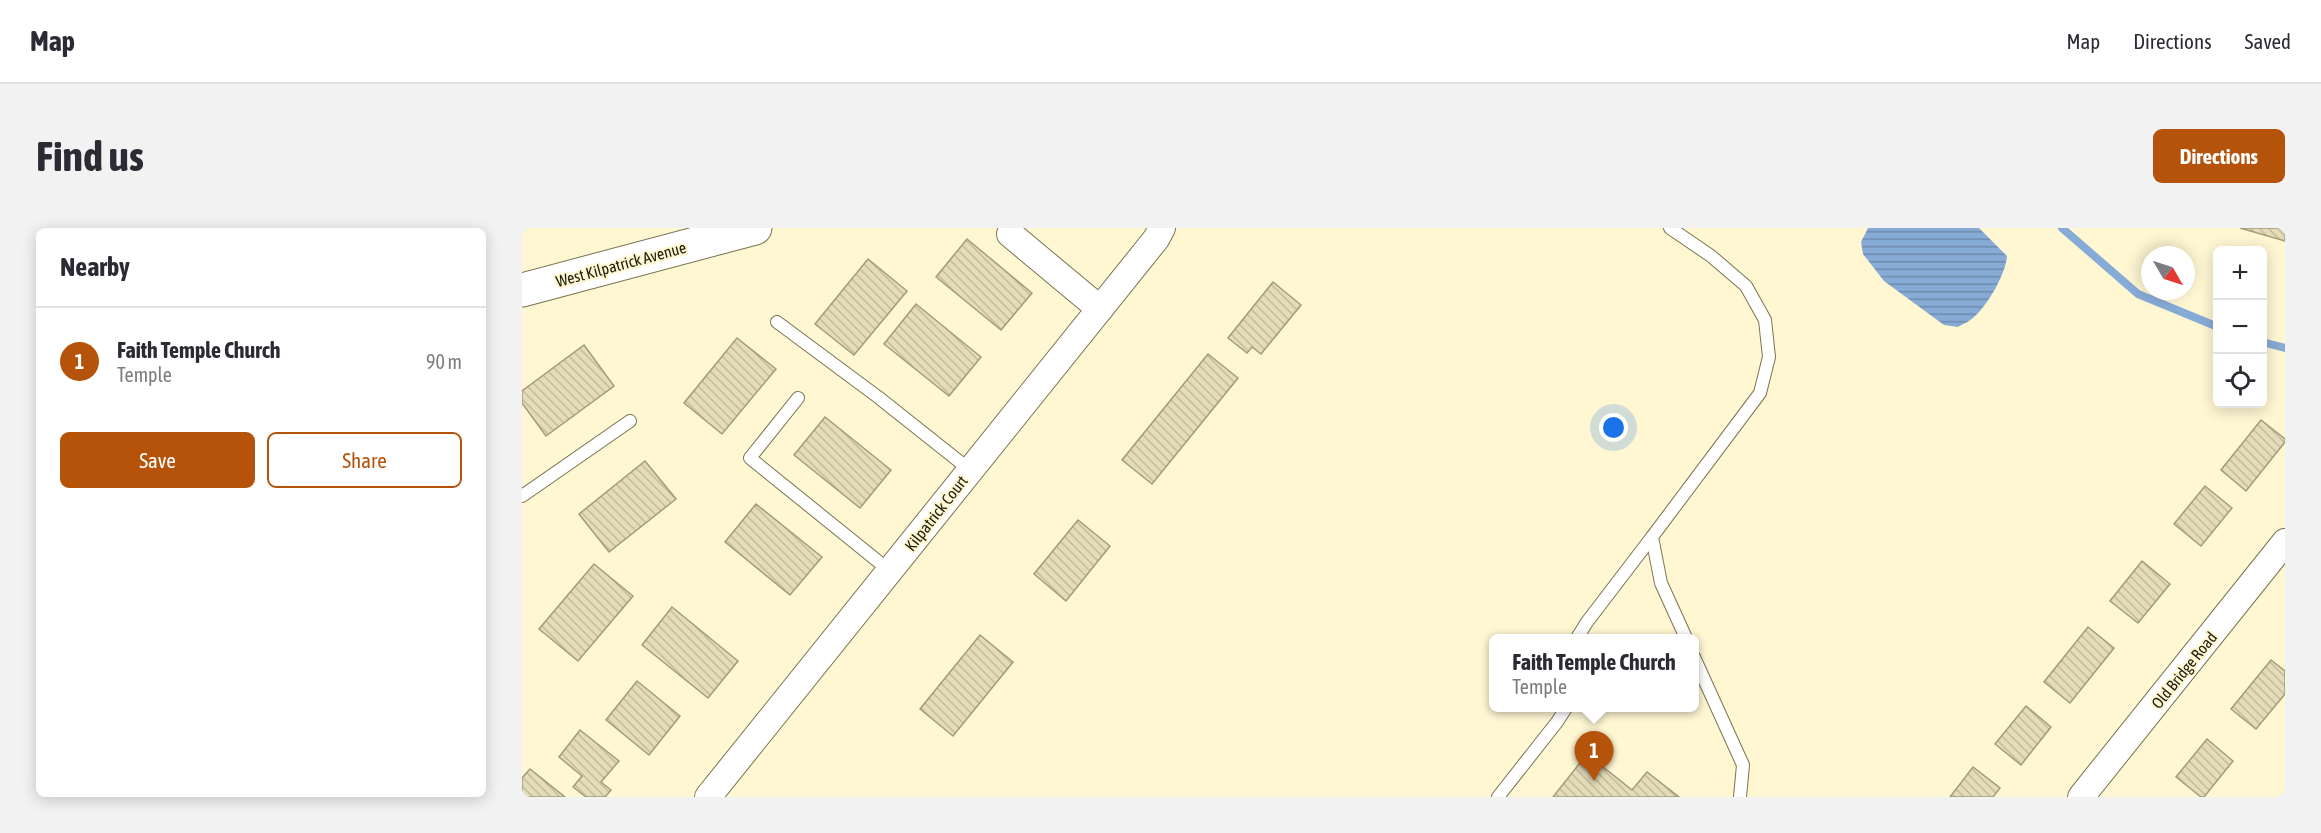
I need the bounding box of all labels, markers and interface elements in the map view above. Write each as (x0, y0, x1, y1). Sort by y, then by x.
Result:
text: Map (30, 25, 75, 57)
text: Map (2066, 29, 2100, 53)
text: Directions (2133, 29, 2212, 53)
text: Saved (2245, 29, 2291, 53)
button: Directions (2153, 129, 2285, 183)
text: Find us (36, 132, 144, 180)
street label: West Kilpatrick Avenue (554, 238, 688, 291)
north arrow (2141, 246, 2195, 300)
map controls (2213, 246, 2267, 408)
button: + (2213, 246, 2267, 300)
text: Nearby (60, 252, 130, 282)
button: − (2213, 300, 2267, 354)
text: Faith Temple Church (117, 337, 280, 363)
text: 1 (75, 350, 84, 373)
text: 90 m (426, 350, 462, 373)
button: locate (2213, 354, 2267, 408)
text: Temple (117, 363, 172, 386)
your location (1599, 413, 1628, 442)
button: Save (60, 432, 255, 488)
button: Share (267, 432, 462, 488)
street label: Kilpatrick Court (901, 471, 972, 555)
street label: Old Bridge Road (2148, 628, 2221, 713)
popup (1489, 634, 1699, 712)
text: Faith Temple Church (1512, 649, 1676, 675)
text: Temple (1512, 675, 1567, 698)
pin: 1 (1574, 732, 1614, 781)

